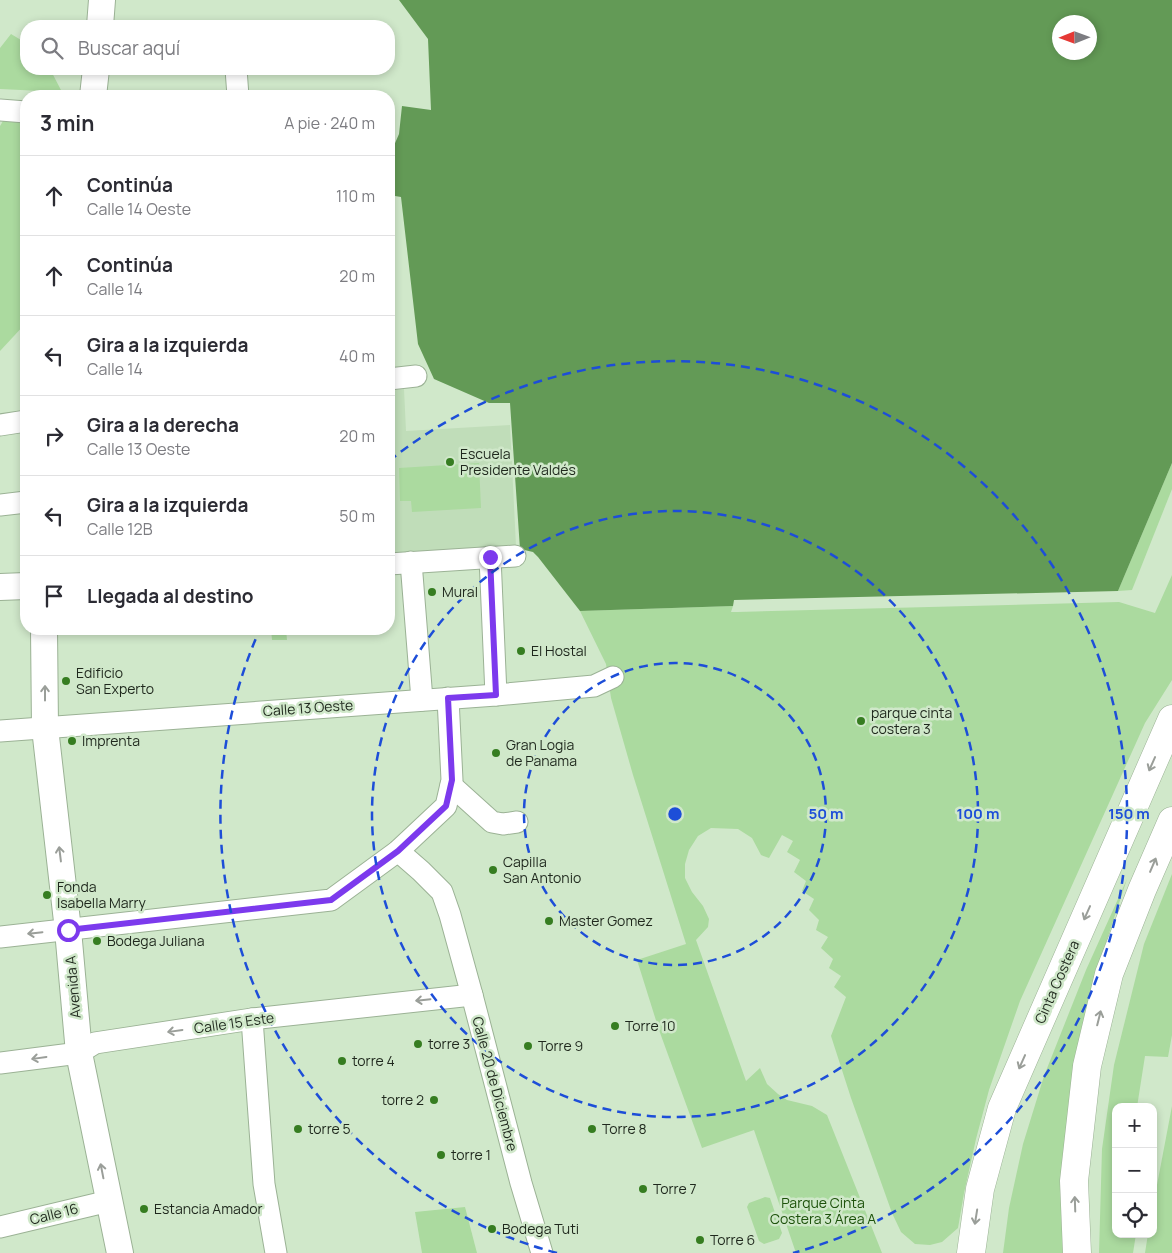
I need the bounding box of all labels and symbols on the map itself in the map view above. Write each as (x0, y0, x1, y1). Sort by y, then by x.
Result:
north arrow (1052, 15, 1097, 60)
place label: Escuela Presidente Valdés (460, 444, 576, 479)
marker: Escuela Presidente Valdés (444, 456, 456, 468)
route end (479, 546, 502, 569)
place label: Mural (442, 582, 478, 601)
marker: Mural (426, 586, 438, 598)
place label: El Hostal (531, 641, 587, 660)
marker: El Hostal (515, 645, 527, 657)
place label: Edificio San Experto (76, 663, 154, 698)
marker: Edificio San Experto (60, 675, 72, 687)
one-way arrow (40, 685, 50, 701)
street label: Calle 13 Oeste (262, 695, 354, 720)
place label: parque cinta costera 3 (871, 703, 952, 738)
marker: parque cinta costera 3 (855, 715, 867, 727)
place label: Imprenta (82, 731, 140, 750)
marker: Imprenta (66, 735, 78, 747)
place label: Gran Logia de Panama (506, 735, 577, 770)
marker: Gran Logia de Panama (490, 747, 502, 759)
one-way arrow (1147, 756, 1157, 771)
text: 50 m (808, 803, 844, 824)
text: 100 m (957, 803, 999, 824)
text: 150 m (1108, 803, 1150, 824)
centre of rings (666, 805, 684, 823)
one-way arrow (55, 847, 65, 863)
place label: Capilla San Antonio (503, 852, 581, 887)
one-way arrow (1148, 858, 1158, 873)
marker: Capilla San Antonio (487, 864, 499, 876)
place label: Fonda Isabella Marry (57, 877, 147, 912)
marker: Fonda Isabella Marry (41, 889, 53, 901)
one-way arrow (1082, 905, 1092, 920)
place label: Master Gomez (559, 911, 653, 930)
marker: Master Gomez (543, 915, 555, 927)
route start (57, 919, 80, 942)
one-way arrow (27, 928, 43, 938)
place label: Bodega Juliana (107, 931, 204, 950)
marker: Bodega Juliana (91, 935, 103, 947)
street label: Cinta Costera (1030, 937, 1083, 1027)
street label: Avenida A (60, 955, 85, 1019)
one-way arrow (416, 995, 432, 1005)
street label: Calle 15 Este (193, 1007, 275, 1038)
one-way arrow (1094, 1011, 1104, 1027)
street label: Calle 20 de Diciembre (468, 1014, 523, 1153)
place label: Torre 10 (625, 1016, 675, 1035)
marker: Torre 10 (609, 1020, 621, 1032)
one-way arrow (168, 1026, 184, 1036)
place label: torre 3 (428, 1034, 470, 1053)
place label: Torre 9 (538, 1036, 583, 1055)
marker: torre 3 (412, 1038, 424, 1050)
marker: Torre 9 (522, 1040, 534, 1052)
place label: torre 4 (352, 1051, 395, 1070)
one-way arrow (32, 1053, 48, 1063)
one-way arrow (1017, 1054, 1027, 1069)
marker: torre 4 (336, 1055, 348, 1067)
place label: torre 2 (381, 1090, 424, 1109)
marker: torre 2 (428, 1094, 440, 1106)
place label: torre 5 (308, 1119, 351, 1138)
place label: Torre 8 (602, 1119, 647, 1138)
marker: torre 5 (292, 1123, 304, 1135)
marker: Torre 8 (586, 1123, 598, 1135)
place label: torre 1 (451, 1145, 491, 1164)
marker: torre 1 (435, 1149, 447, 1161)
one-way arrow (97, 1163, 107, 1179)
place label: Torre 7 (653, 1179, 696, 1198)
marker: Torre 7 (637, 1183, 649, 1195)
park label: Parque Cinta Costera 3 Área A (770, 1193, 876, 1228)
one-way arrow (1070, 1197, 1080, 1213)
street label: Calle 16 (28, 1198, 80, 1229)
place label: Estancia Amador (154, 1199, 263, 1218)
marker: Estancia Amador (138, 1203, 150, 1215)
one-way arrow (971, 1209, 981, 1225)
place label: Bodega Tuti (502, 1219, 579, 1238)
marker: Bodega Tuti (486, 1223, 498, 1235)
place label: Torre 6 (710, 1230, 755, 1249)
marker: Torre 6 (694, 1234, 706, 1246)

